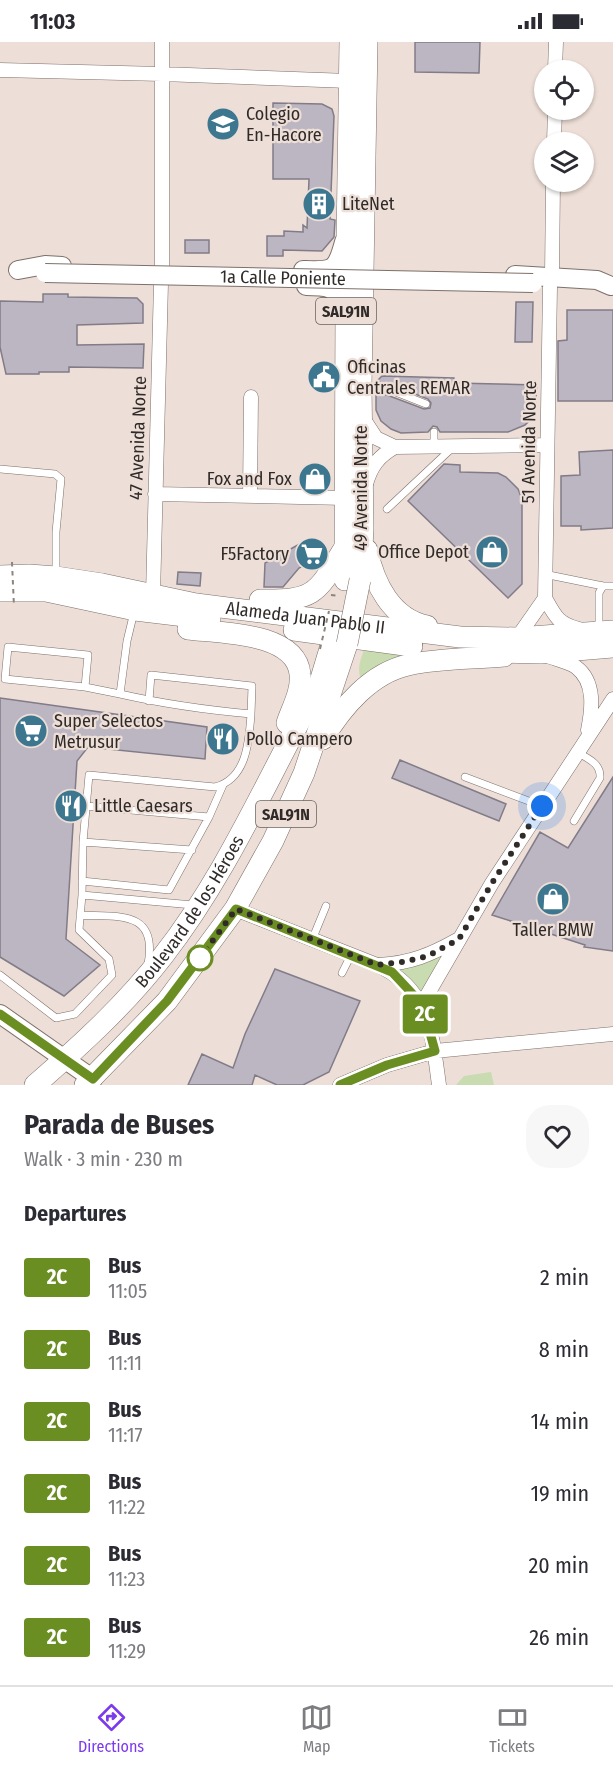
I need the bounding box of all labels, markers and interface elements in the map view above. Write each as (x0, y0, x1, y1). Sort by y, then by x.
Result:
text: 11:03 (30, 8, 75, 35)
map controls (534, 60, 594, 192)
button: locate (534, 60, 594, 120)
place label: Colegio En-Hacore (246, 103, 322, 146)
school or university icon: Colegio En-Hacore (205, 106, 241, 142)
button: layers (534, 132, 594, 192)
building icon: LiteNet (301, 186, 337, 222)
place label: LiteNet (342, 193, 395, 215)
street label: 1a Calle Poniente (220, 266, 346, 290)
road number: SAL91N (316, 298, 376, 324)
place label: Oficinas Centrales REMAR (347, 356, 470, 399)
public building icon: Oficinas Centrales REMAR (306, 359, 342, 395)
street label: 47 Avenida Norte (125, 376, 151, 500)
street label: 51 Avenida Norte (517, 380, 541, 504)
street label: 49 Avenida Norte (350, 425, 372, 551)
shop icon: Fox and Fox (297, 461, 333, 497)
place label: Fox and Fox (207, 468, 292, 490)
shop icon: Office Depot (474, 534, 510, 570)
supermarket icon: F5Factory (294, 536, 330, 572)
place label: Office Depot (378, 541, 469, 563)
place label: F5Factory (220, 543, 289, 565)
street label: Alameda Juan Pablo II (225, 597, 386, 639)
place label: Super Selectos Metrusur (54, 710, 163, 753)
supermarket icon: Super Selectos Metrusur (13, 713, 49, 749)
restaurant icon: Pollo Campero (205, 721, 241, 757)
place label: Pollo Campero (246, 728, 353, 750)
restaurant icon: Little Caesars (53, 788, 89, 824)
your location (527, 791, 557, 821)
place label: Little Caesars (94, 795, 193, 817)
road number: SAL91N (256, 801, 316, 827)
street label: Boulevard de los Héroes (131, 831, 249, 992)
shop icon: Taller BMW (535, 881, 571, 917)
place label: Taller BMW (512, 919, 594, 941)
unlabelled marker (187, 945, 213, 971)
line badge: 2C (398, 994, 452, 1034)
text: 2C (415, 1001, 435, 1027)
button: heart (526, 1105, 589, 1168)
text: Parada de Buses (24, 1108, 214, 1141)
text: Walk · 3 min · 230 m (24, 1147, 183, 1171)
text: Departures (24, 1200, 126, 1227)
text: Bus (108, 1252, 141, 1279)
text: 2C (47, 1264, 67, 1290)
text: 2 min (540, 1264, 589, 1291)
text: 11:05 (108, 1279, 147, 1303)
text: Bus (108, 1324, 141, 1351)
text: 2C (47, 1336, 67, 1362)
text: 8 min (539, 1336, 589, 1363)
text: 11:11 (108, 1351, 142, 1375)
text: Bus (108, 1396, 141, 1423)
text: 2C (47, 1408, 67, 1434)
text: 14 min (531, 1408, 589, 1435)
text: 11:17 (108, 1423, 143, 1447)
text: Bus (108, 1468, 141, 1495)
text: 2C (47, 1480, 67, 1506)
text: 19 min (531, 1480, 589, 1507)
text: 11:22 (108, 1495, 145, 1519)
text: Bus (108, 1540, 141, 1567)
text: 2C (47, 1552, 67, 1578)
text: 20 min (529, 1552, 589, 1579)
text: 11:23 (108, 1567, 145, 1591)
text: Bus (108, 1612, 141, 1639)
text: 2C (47, 1624, 67, 1650)
text: 26 min (529, 1624, 589, 1651)
text: 11:29 (108, 1639, 146, 1663)
tab: Directions (78, 1701, 144, 1756)
tab: Map (300, 1701, 333, 1756)
tab: Tickets (489, 1701, 535, 1756)

